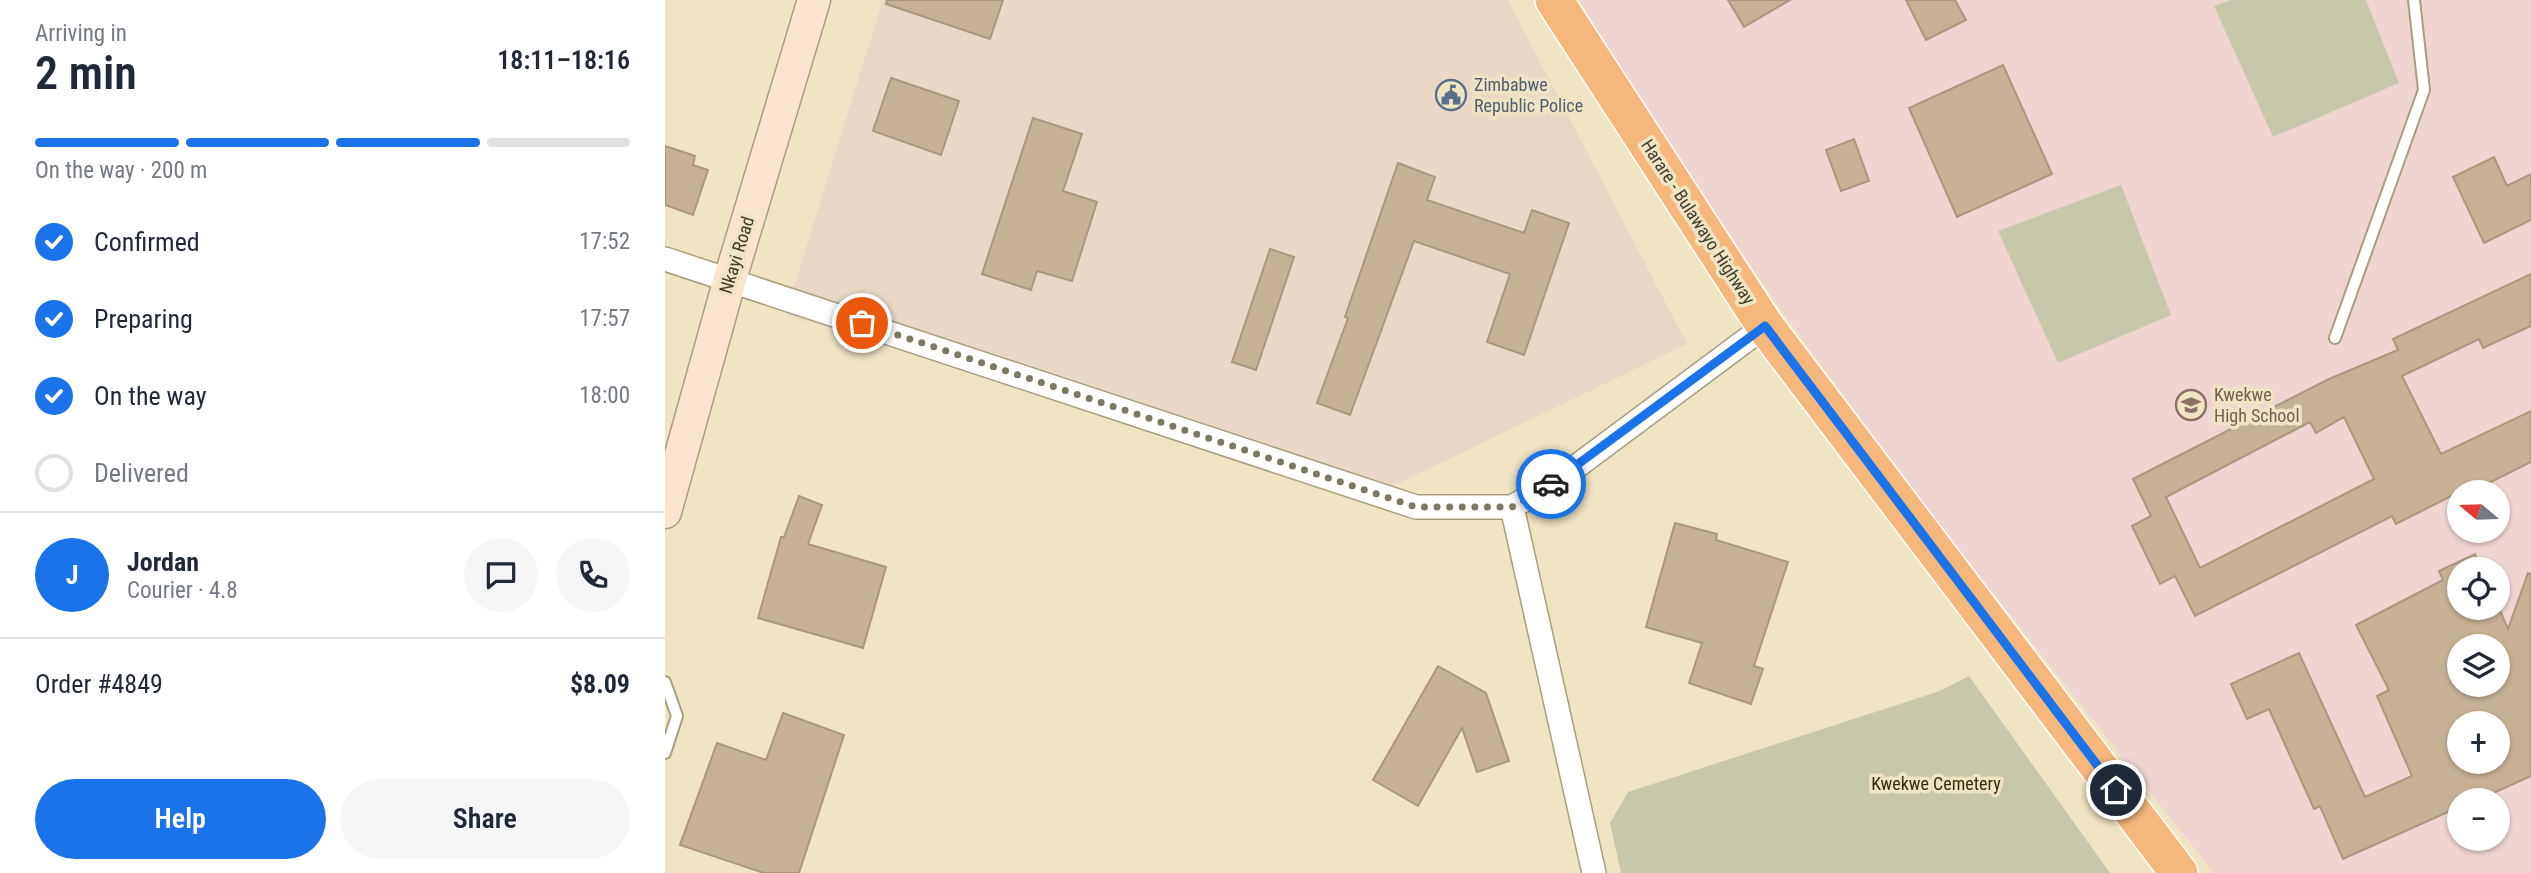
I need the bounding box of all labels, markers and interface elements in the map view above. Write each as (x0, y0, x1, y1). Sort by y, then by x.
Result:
text: Arriving in (35, 20, 127, 47)
text: 18:11–18:16 (497, 45, 630, 75)
text: 2 min (35, 46, 137, 100)
place label: Zimbabwe Republic Police (1474, 74, 1583, 116)
public building icon: Zimbabwe Republic Police (1434, 78, 1468, 112)
street label: Harare - Bulawayo Highway (1637, 135, 1760, 309)
text: On the way · 200 m (35, 157, 207, 184)
street label: Nkayi Road (715, 214, 758, 296)
icon: check (35, 223, 73, 261)
text: Confirmed (94, 227, 200, 257)
text: 17:52 (579, 228, 630, 255)
pin (832, 293, 892, 353)
icon: check (35, 300, 73, 338)
text: Preparing (94, 304, 193, 334)
icon: bag (843, 304, 881, 342)
text: 17:57 (579, 305, 630, 332)
icon: check (35, 377, 73, 415)
text: On the way (94, 381, 207, 411)
text: 18:00 (579, 382, 630, 409)
place label: Kwekwe High School (2214, 384, 2300, 426)
school or university icon: Kwekwe High School (2174, 388, 2208, 422)
courier (1516, 449, 1586, 519)
text: Delivered (94, 458, 189, 488)
icon: car (1532, 465, 1570, 503)
north arrow (2447, 480, 2509, 542)
map controls (2447, 480, 2510, 851)
button: chat (464, 538, 538, 612)
button: phone (556, 538, 630, 612)
text: Jordan (127, 547, 199, 577)
button: locate (2447, 557, 2510, 620)
text: J (66, 560, 78, 590)
text: Courier · 4.8 (127, 577, 238, 604)
button: layers (2447, 634, 2510, 697)
text: Order #4849 (35, 669, 163, 699)
text: $8.09 (570, 669, 630, 699)
button: + (2447, 711, 2510, 774)
pin (2086, 760, 2146, 820)
icon: home (2097, 771, 2135, 809)
park label: Kwekwe Cemetery (1871, 773, 2001, 794)
button: Help (35, 779, 326, 859)
button: Share (340, 779, 630, 859)
button: − (2447, 788, 2510, 851)

